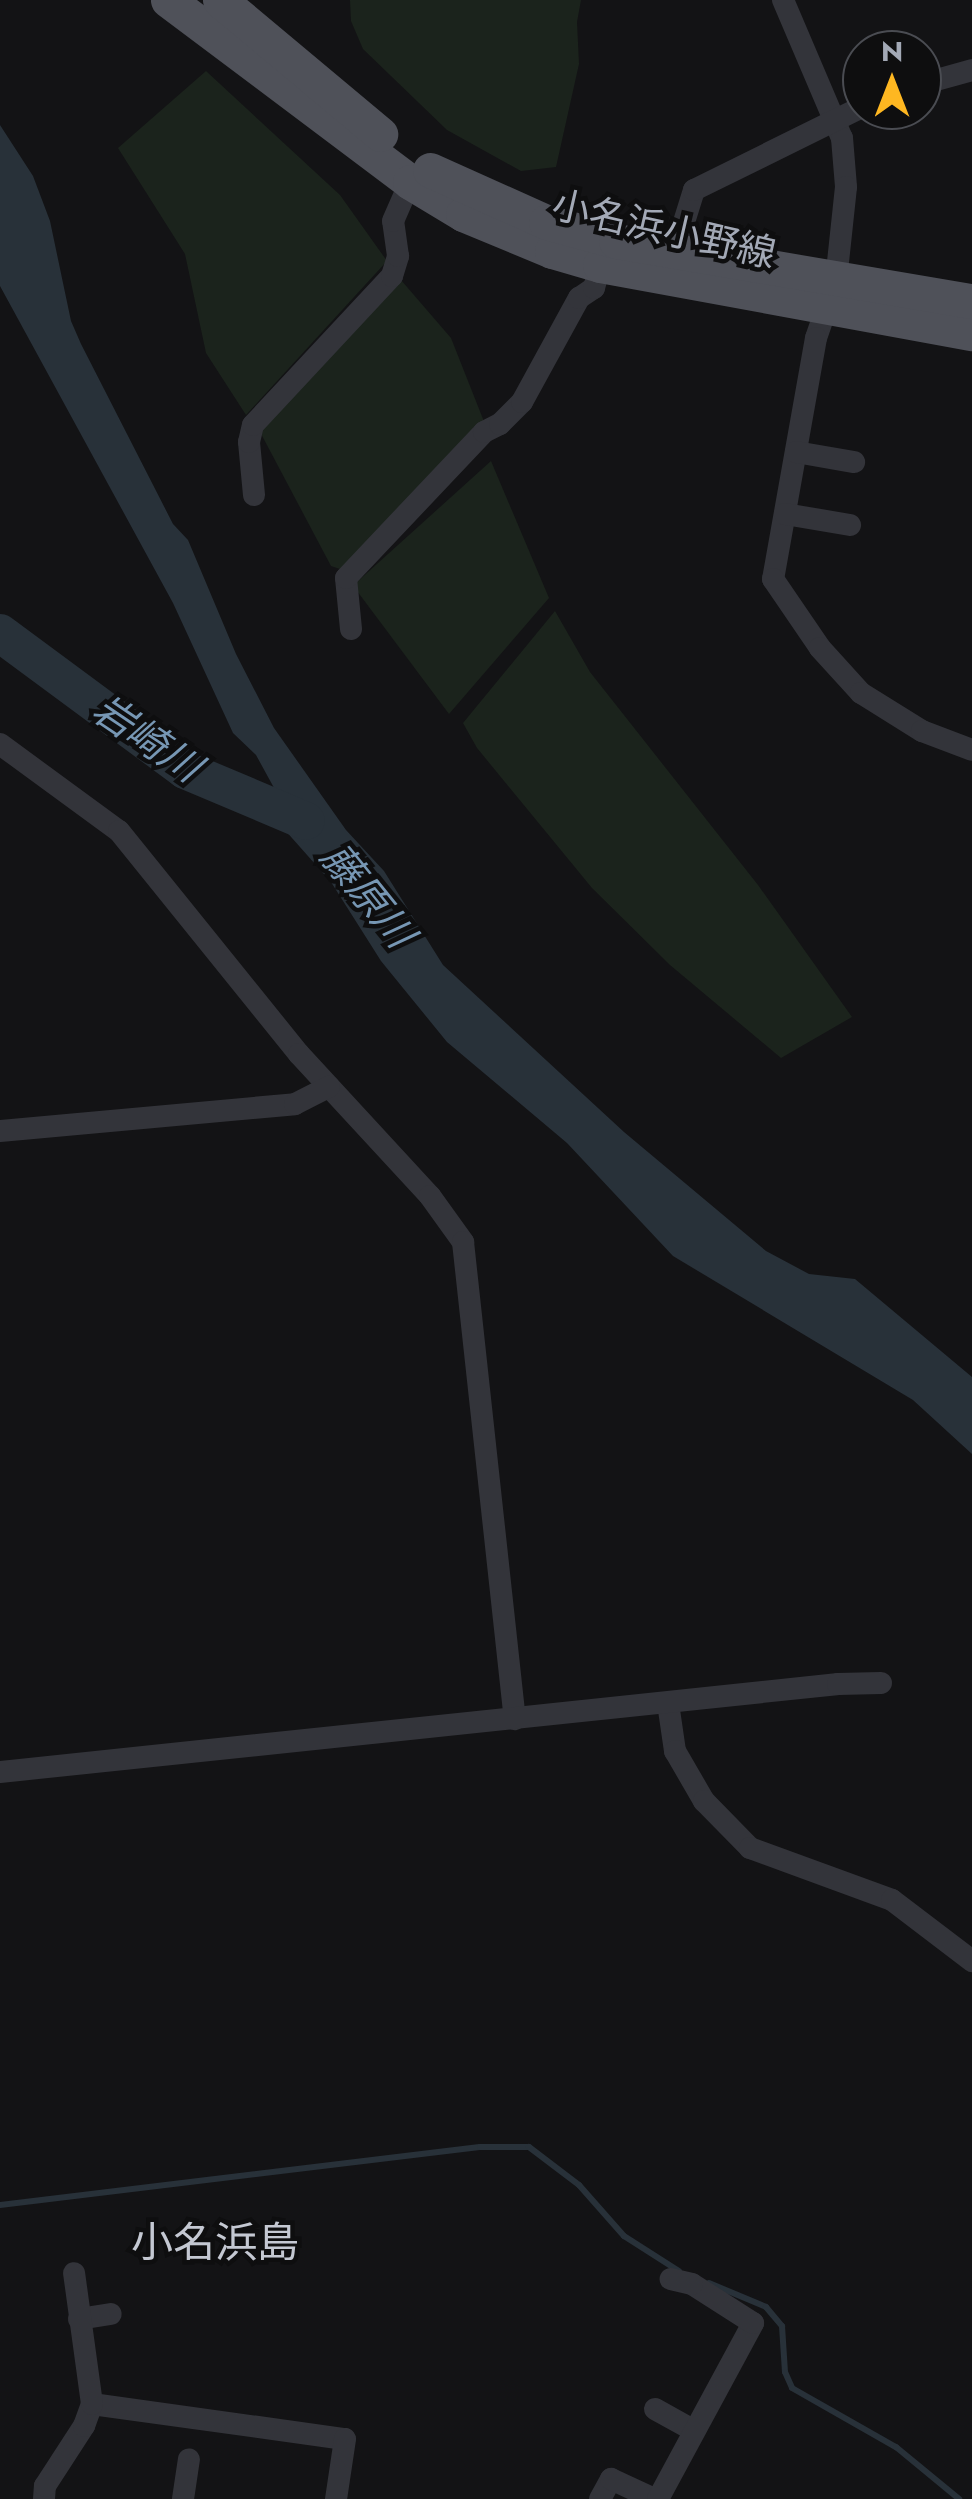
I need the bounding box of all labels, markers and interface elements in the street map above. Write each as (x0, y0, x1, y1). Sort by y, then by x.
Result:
north arrow (842, 30, 942, 130)
text: N (881, 31, 903, 72)
street label: 小名浜小野線 (548, 181, 780, 277)
water label: 岩崎川 (84, 685, 210, 791)
water label: 藤原川 (312, 833, 424, 957)
district label: 小名浜島 (131, 2218, 299, 2268)

